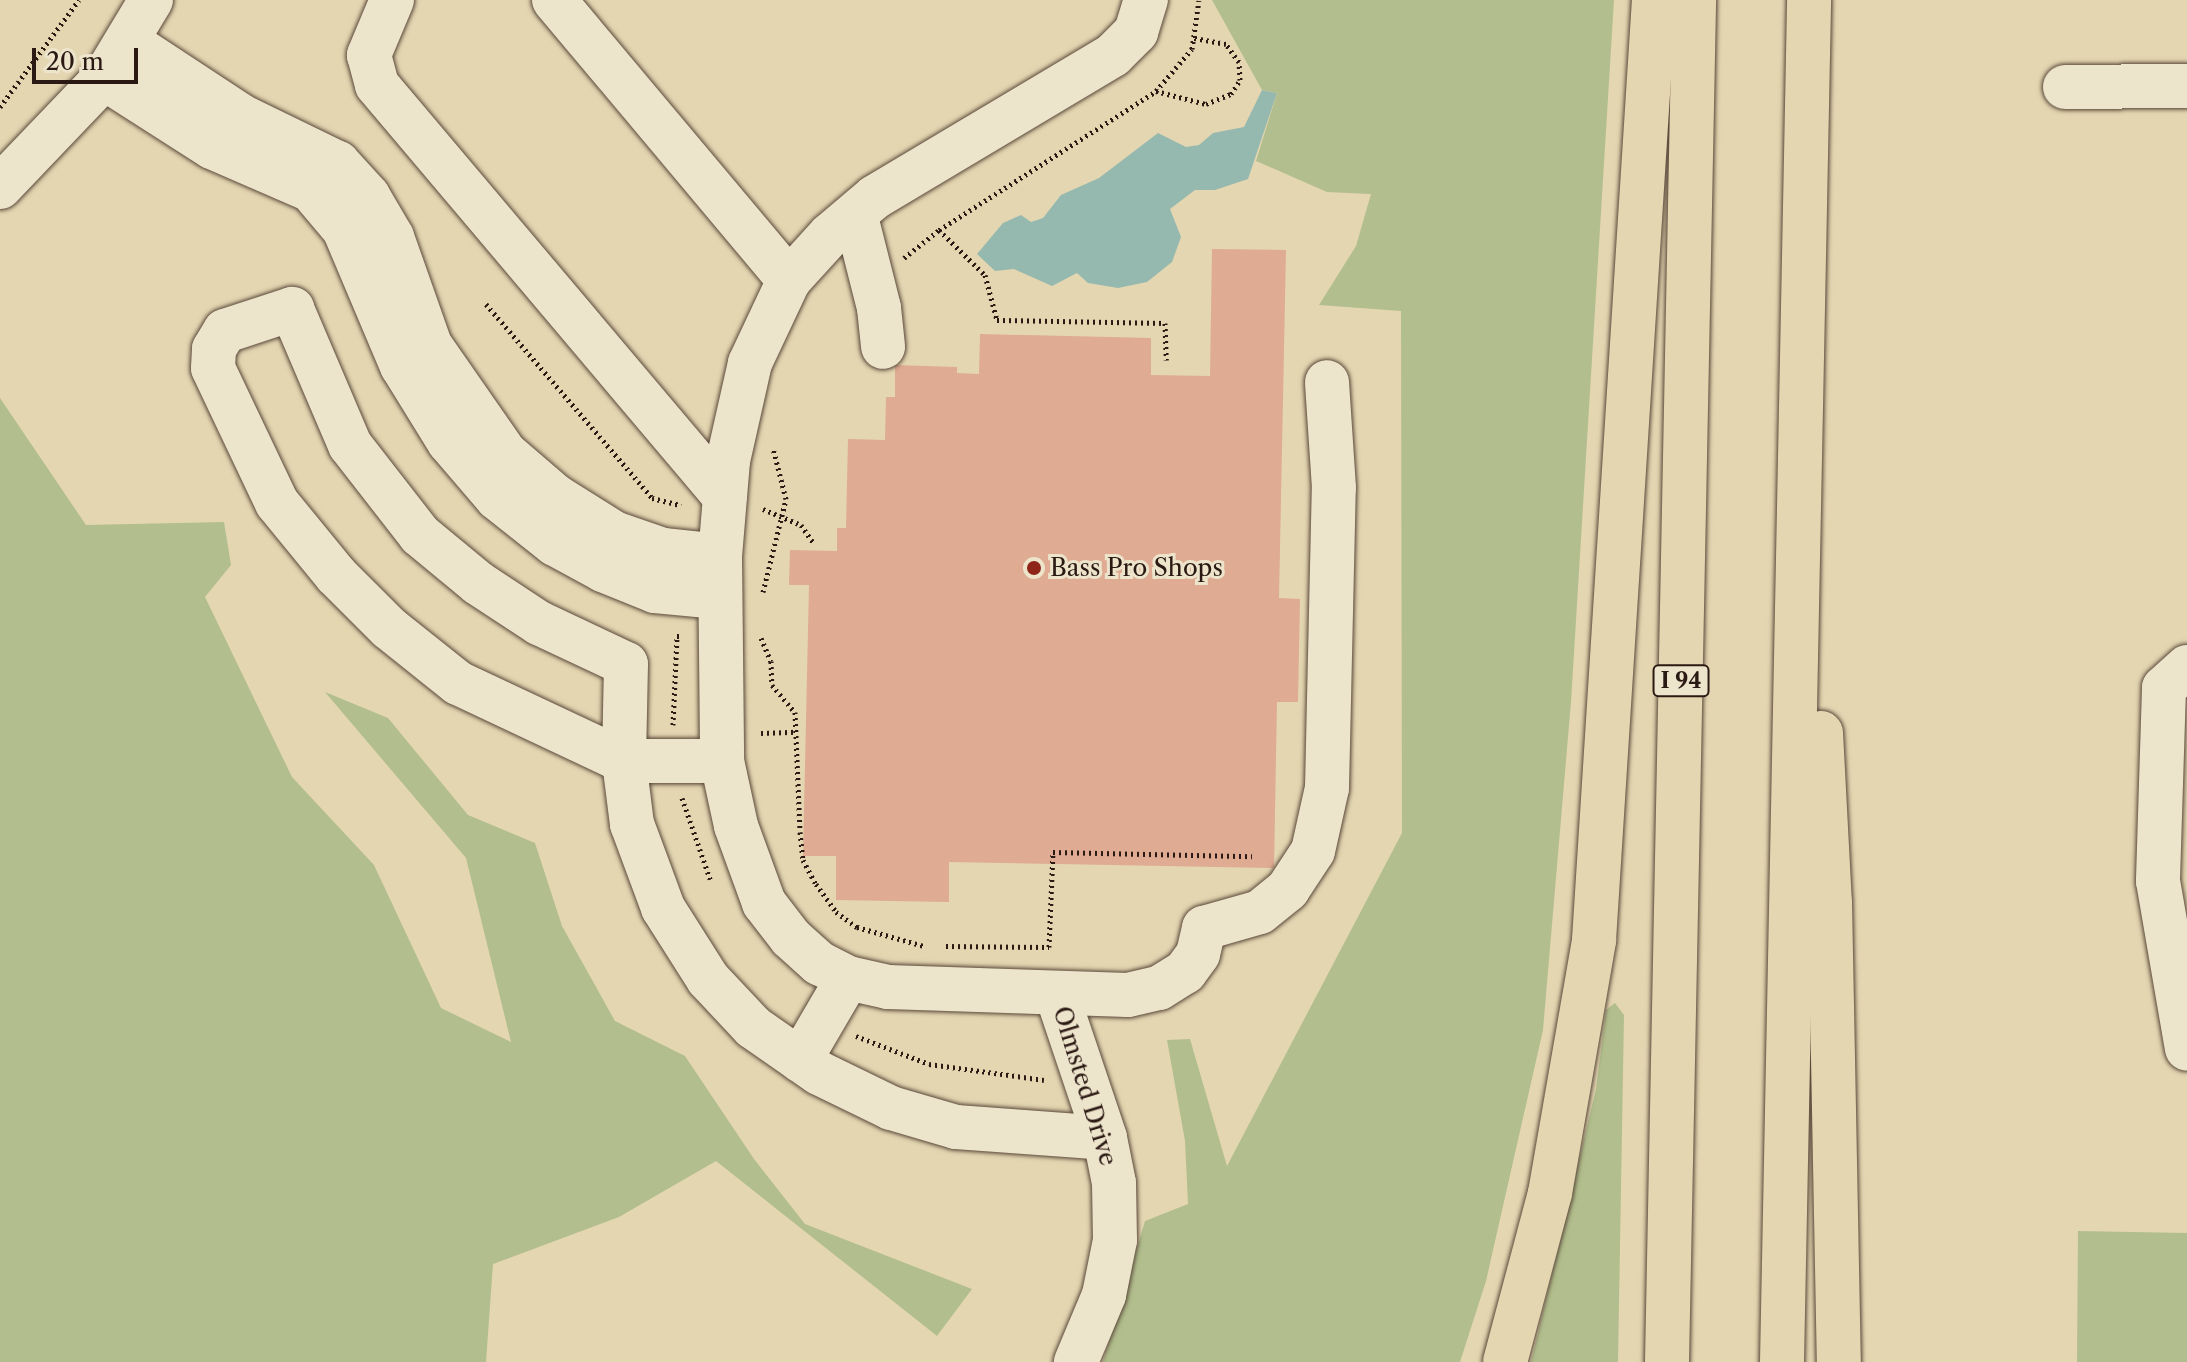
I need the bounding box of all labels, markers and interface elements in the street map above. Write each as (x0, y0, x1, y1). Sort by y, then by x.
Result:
scale bar (36, 32, 142, 82)
text: 20 m (46, 47, 104, 76)
place label: Bass Pro Shops (1050, 554, 1223, 582)
marker: Bass Pro Shops (1025, 559, 1043, 577)
road number: I 94 (1651, 663, 1711, 699)
street label: Olmsted Drive (1047, 1003, 1123, 1169)

